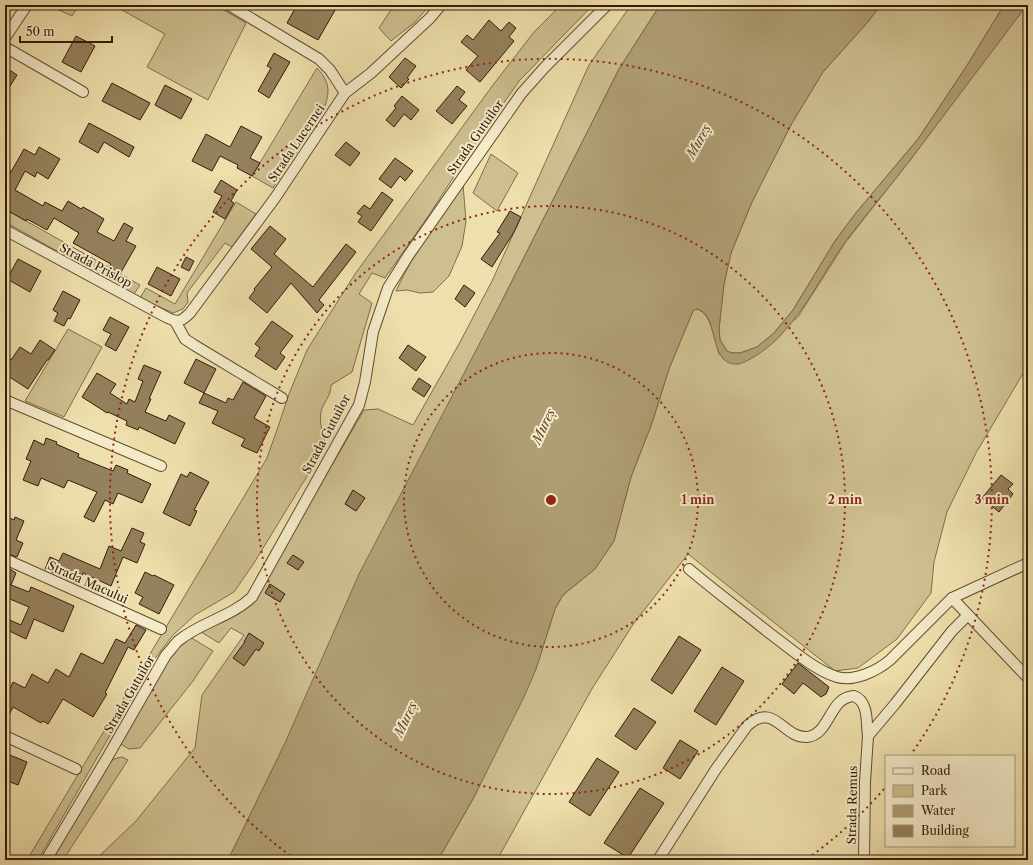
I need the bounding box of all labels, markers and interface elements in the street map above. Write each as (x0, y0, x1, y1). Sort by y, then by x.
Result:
scale bar (20, 18, 112, 44)
text: 50 m (26, 24, 55, 39)
street label: Strada Gutuilor (444, 97, 506, 177)
street label: Strada Lucernei (264, 101, 328, 185)
water label: Mureș (681, 121, 715, 163)
street label: Strada Prislop (57, 240, 135, 290)
street label: Strada Gutuilor (299, 392, 353, 476)
water label: Mureș (527, 406, 559, 448)
text: 1 min (682, 492, 715, 507)
text: 2 min (828, 492, 863, 507)
text: 3 min (975, 492, 1010, 507)
centre of rings (544, 493, 558, 507)
street label: Strada Macului (46, 558, 131, 607)
street label: Strada Gutuilor (101, 652, 157, 736)
water label: Mureș (389, 699, 421, 741)
legend (885, 755, 1015, 847)
text: Road (921, 763, 951, 778)
street label: Strada Remus (844, 766, 860, 844)
text: Park (921, 783, 948, 798)
text: Water (920, 803, 955, 818)
text: Building (921, 823, 969, 838)

